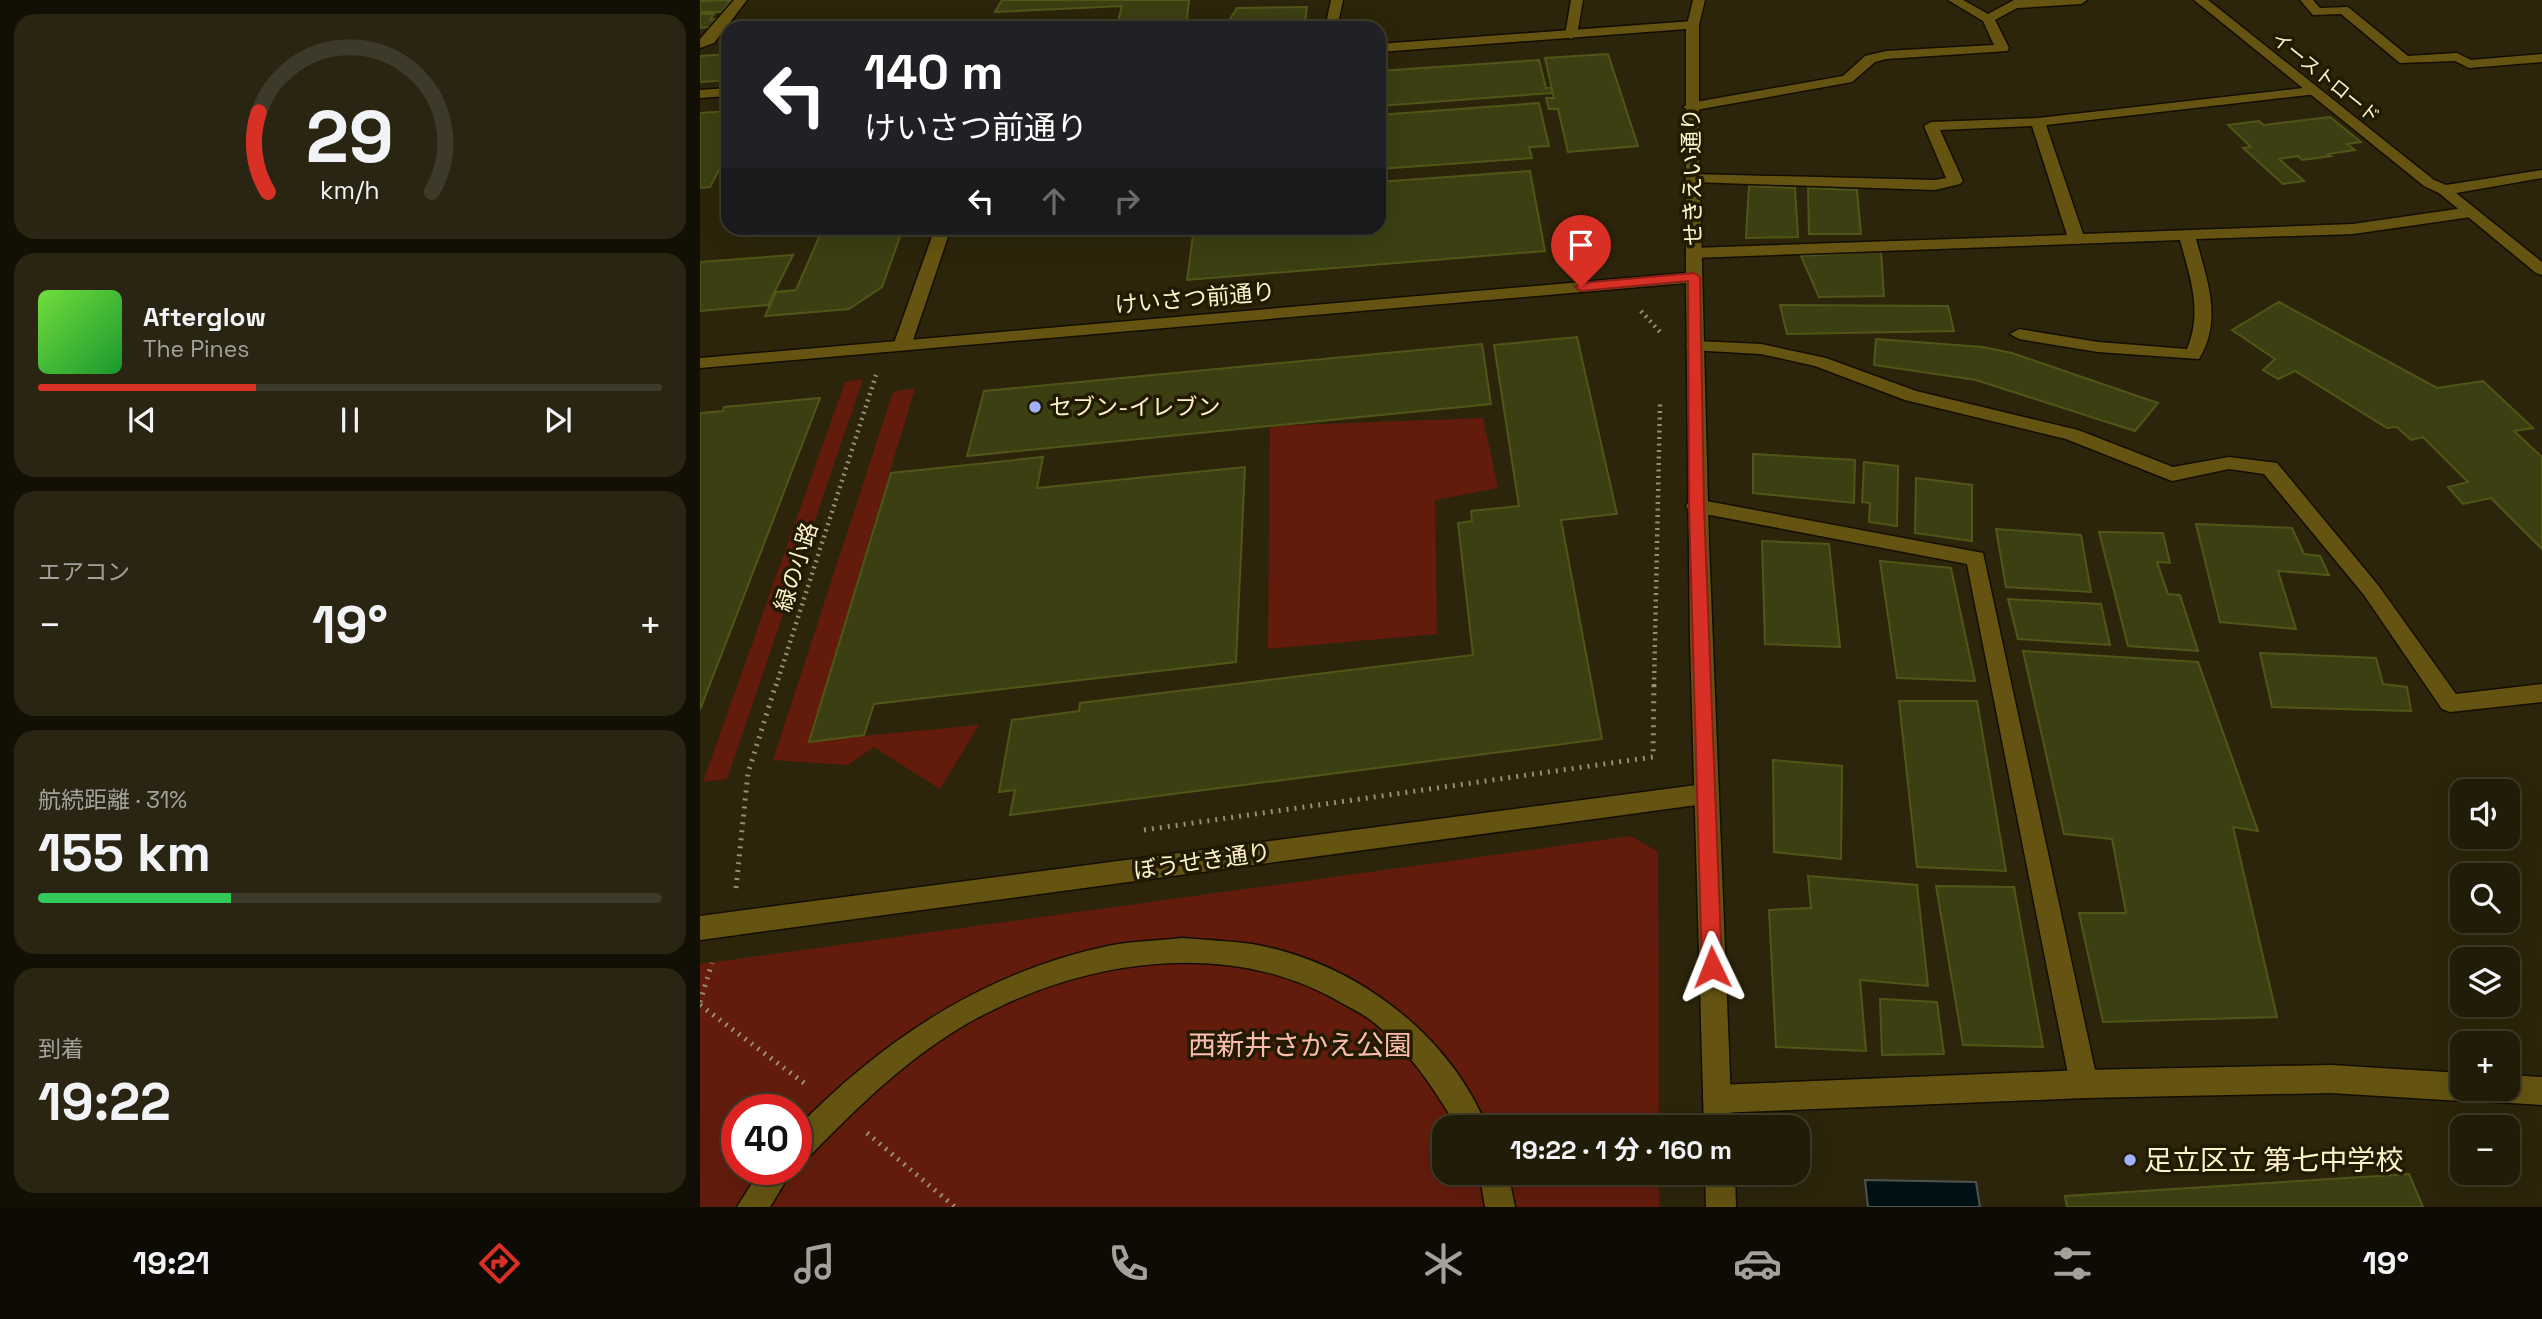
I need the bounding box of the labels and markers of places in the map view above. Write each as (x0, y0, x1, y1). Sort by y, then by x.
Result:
pin (1551, 215, 1611, 287)
place label: セブン-イレブン (1049, 392, 1220, 422)
marker: セブン-イレブン (1027, 399, 1043, 415)
place label: 足立区立 第七中学校 (2144, 1142, 2403, 1178)
marker: 足立区立 第七中学校 (2122, 1152, 2138, 1168)

